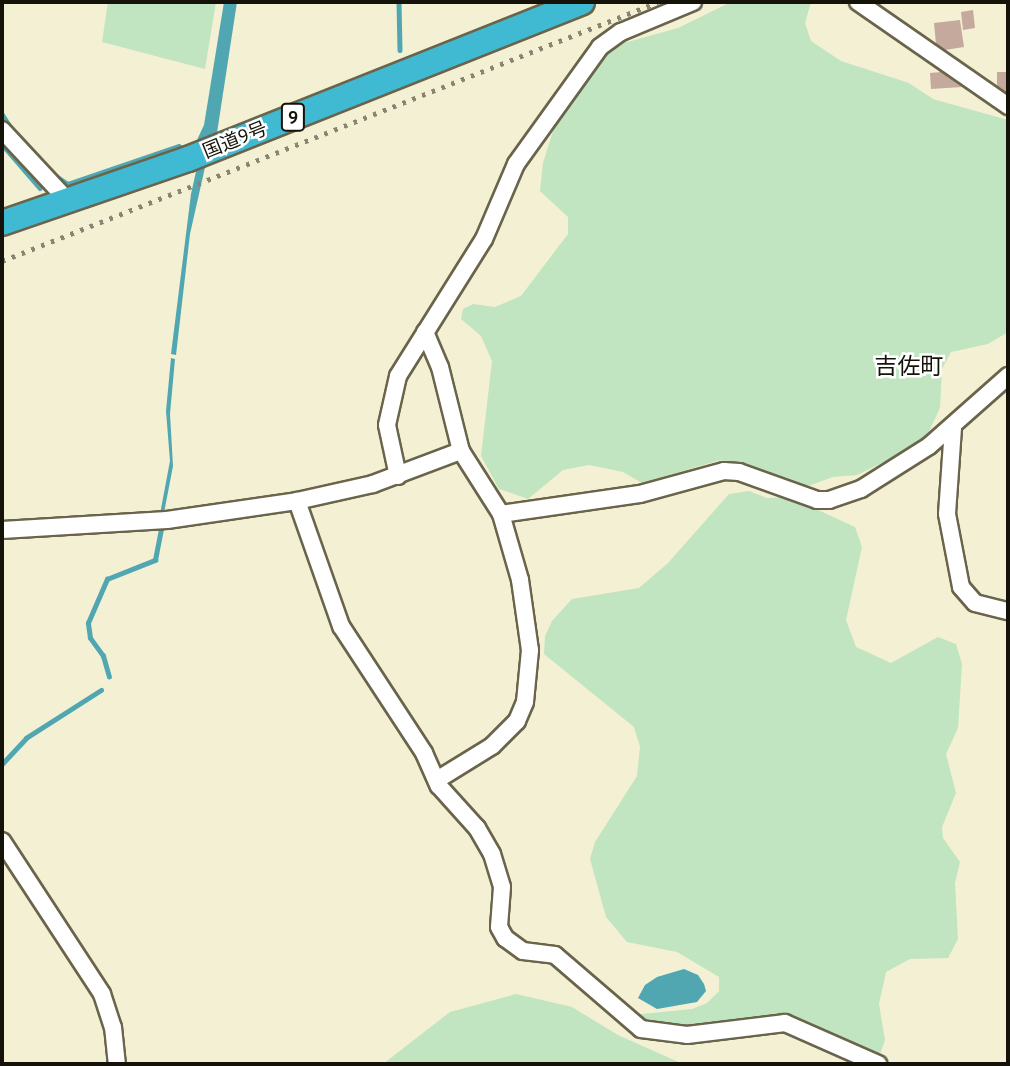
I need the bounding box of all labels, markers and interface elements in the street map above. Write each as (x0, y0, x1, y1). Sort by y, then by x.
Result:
road number: 9 (281, 103, 305, 132)
street label: 国道9号 (200, 117, 270, 163)
district label: 吉佐町 (875, 352, 943, 380)

